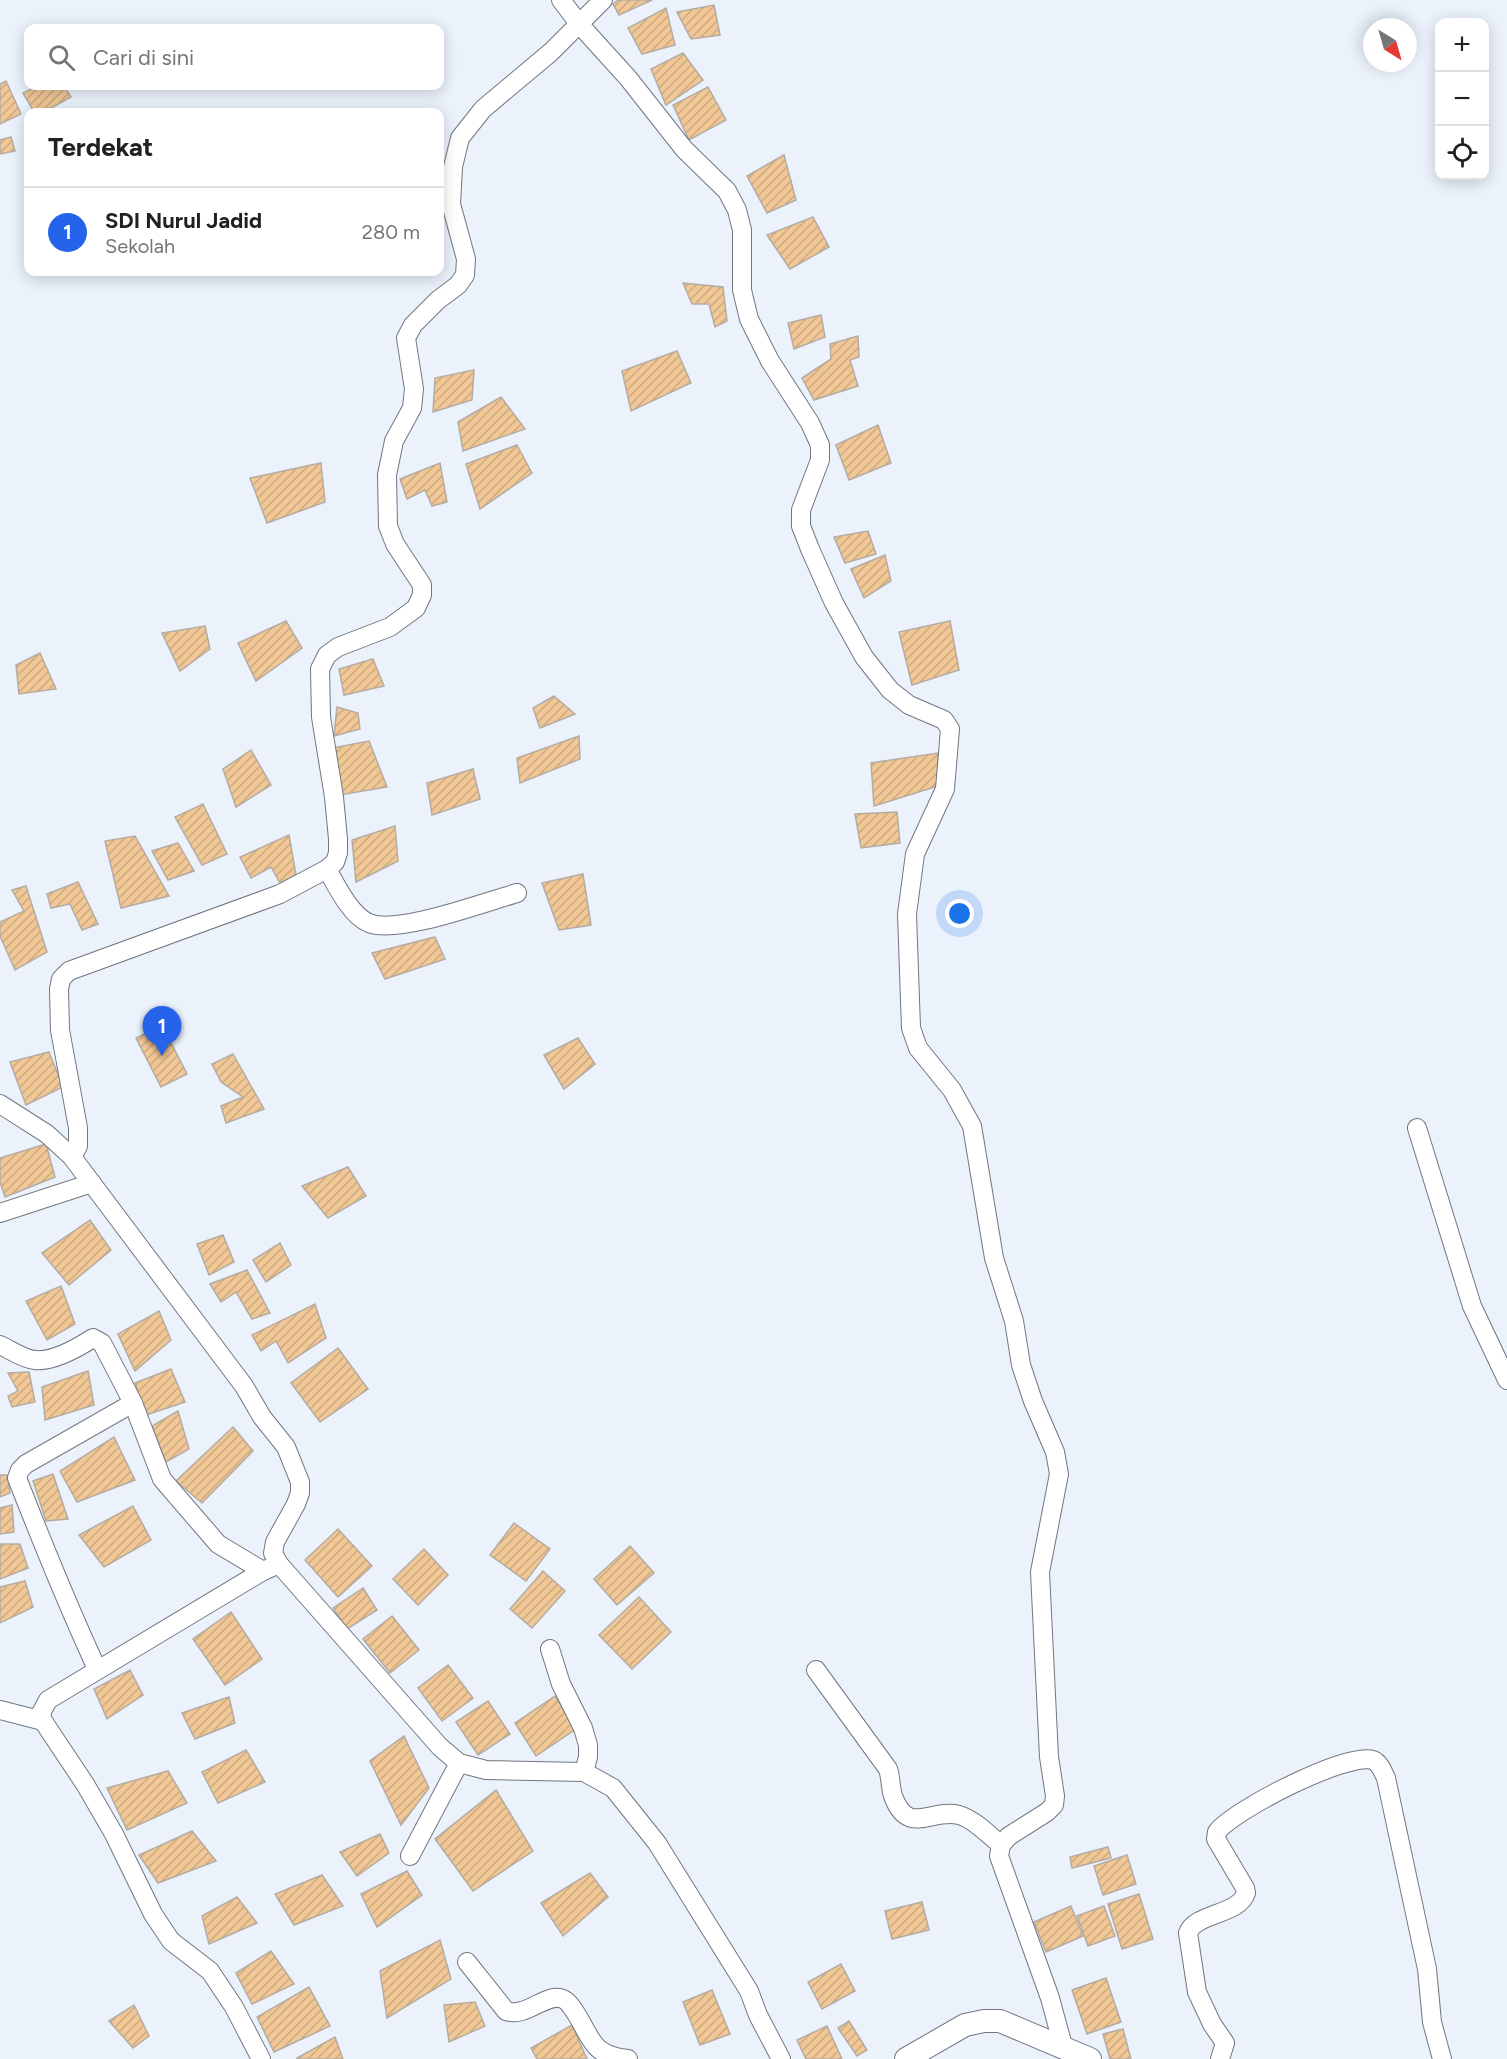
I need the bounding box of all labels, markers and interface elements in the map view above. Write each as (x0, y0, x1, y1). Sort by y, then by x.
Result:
north arrow (1363, 18, 1417, 72)
map controls (1435, 18, 1489, 180)
button: + (1435, 18, 1489, 72)
search box (24, 24, 444, 90)
icon: search (45, 41, 78, 74)
text: Cari di sini (93, 44, 194, 71)
button: − (1435, 72, 1489, 126)
button: locate (1435, 126, 1489, 180)
text: Terdekat (48, 131, 153, 163)
text: SDI Nurul Jadid (105, 207, 262, 234)
text: 1 (63, 220, 72, 244)
text: 280 m (362, 220, 420, 244)
text: Sekolah (105, 234, 175, 258)
your location (945, 899, 974, 928)
pin: 1 (142, 1006, 182, 1056)

